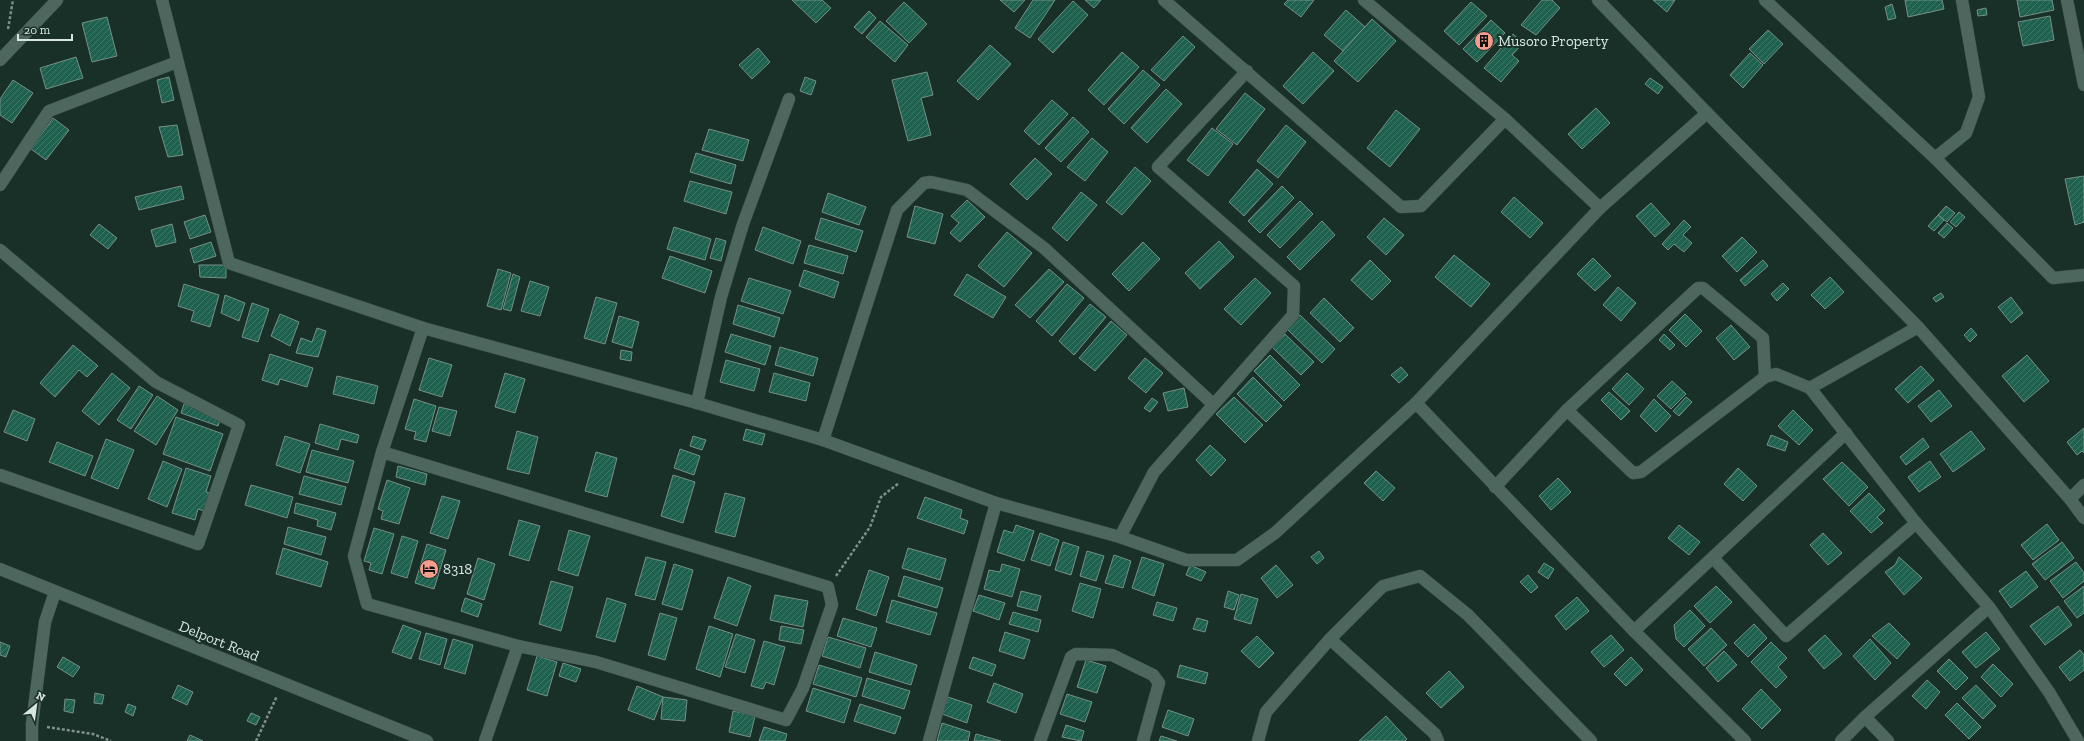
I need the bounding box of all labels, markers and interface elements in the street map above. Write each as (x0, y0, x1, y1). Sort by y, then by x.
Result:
scale bar (18, 16, 72, 42)
text: 20 m (24, 23, 51, 37)
building icon: Musoro Property (1473, 30, 1495, 52)
place label: Musoro Property (1498, 32, 1609, 50)
hotel icon: 8318 (418, 558, 440, 580)
place label: 8318 (443, 560, 472, 578)
street label: Delport Road (176, 617, 263, 666)
north arrow (16, 685, 56, 725)
text: N (34, 689, 48, 705)

